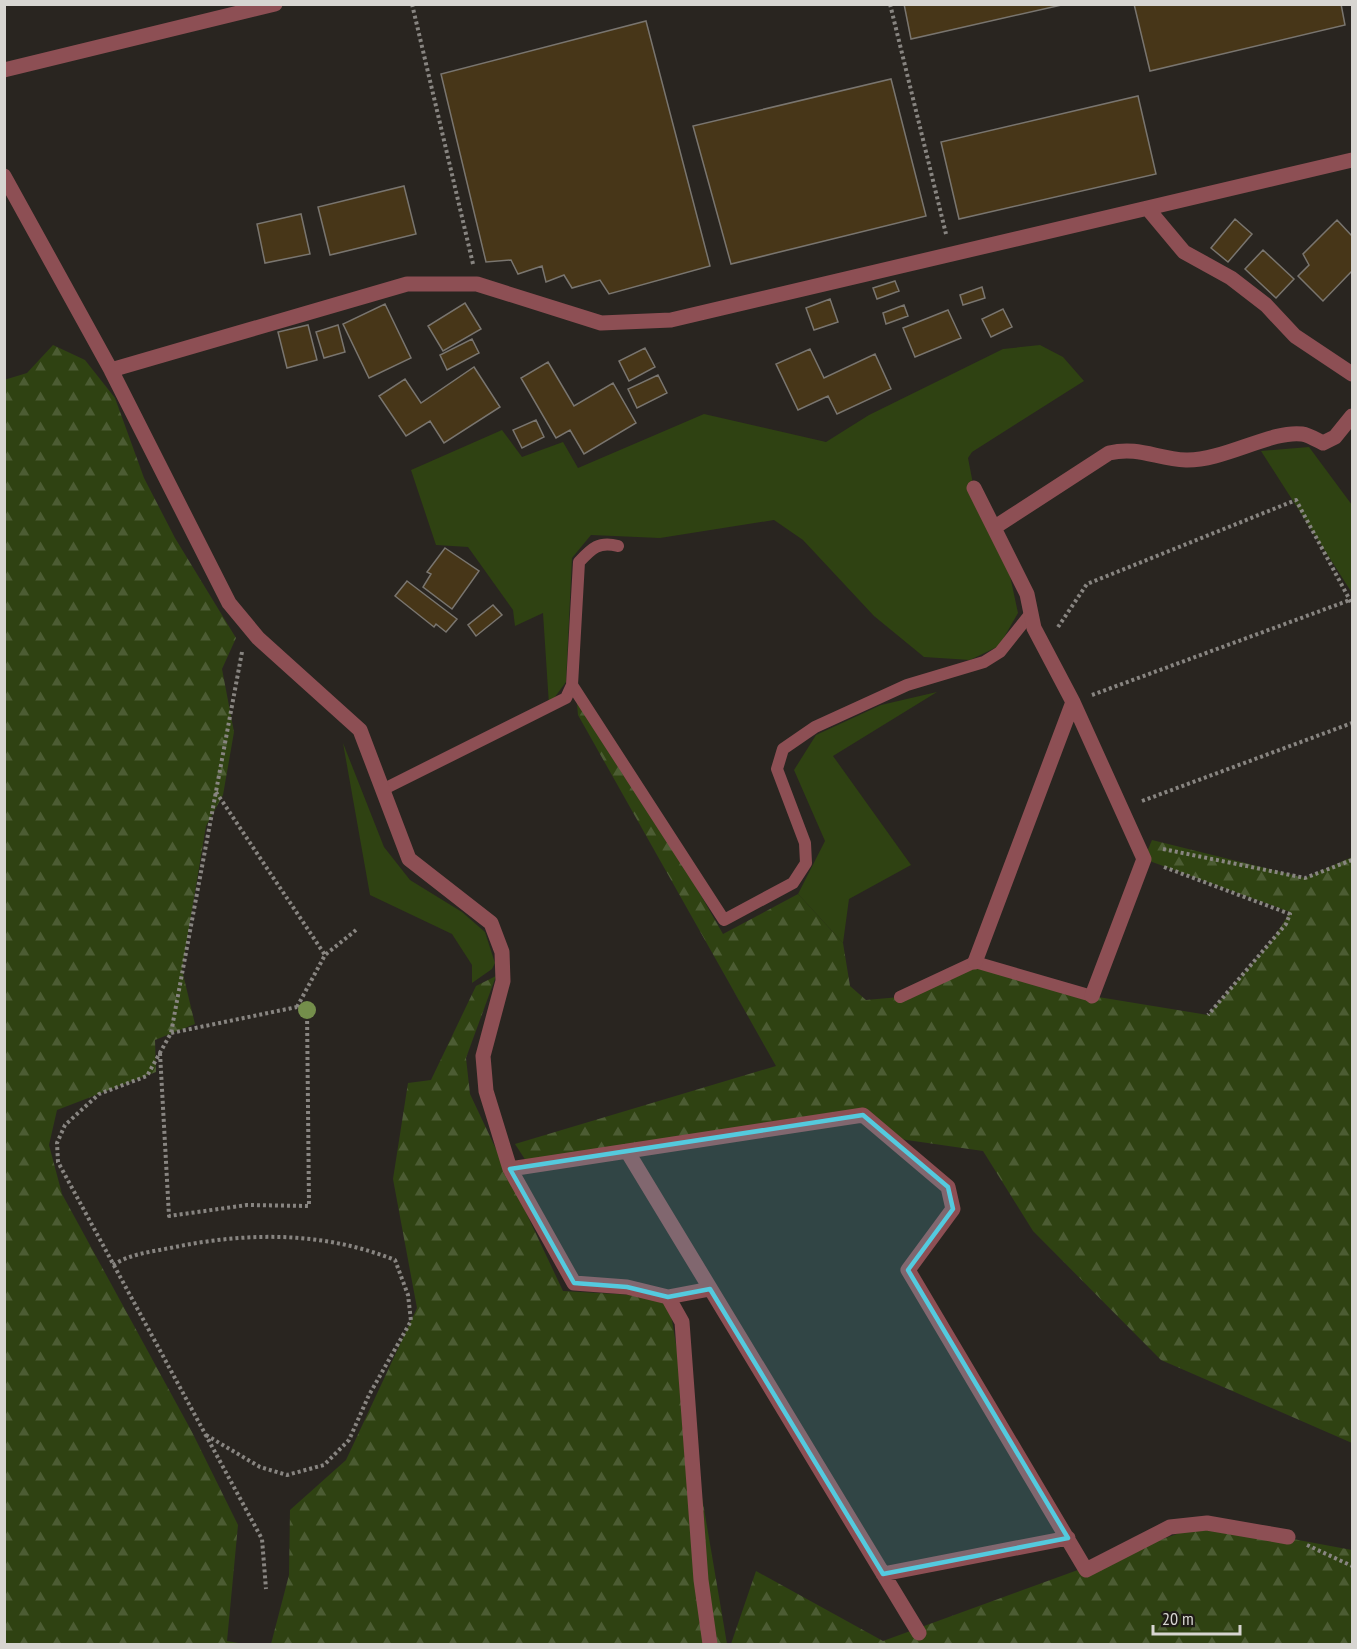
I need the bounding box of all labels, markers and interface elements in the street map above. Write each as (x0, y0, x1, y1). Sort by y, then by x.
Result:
scale bar (1153, 1598, 1240, 1636)
text: 20 m (1162, 1607, 1194, 1630)

